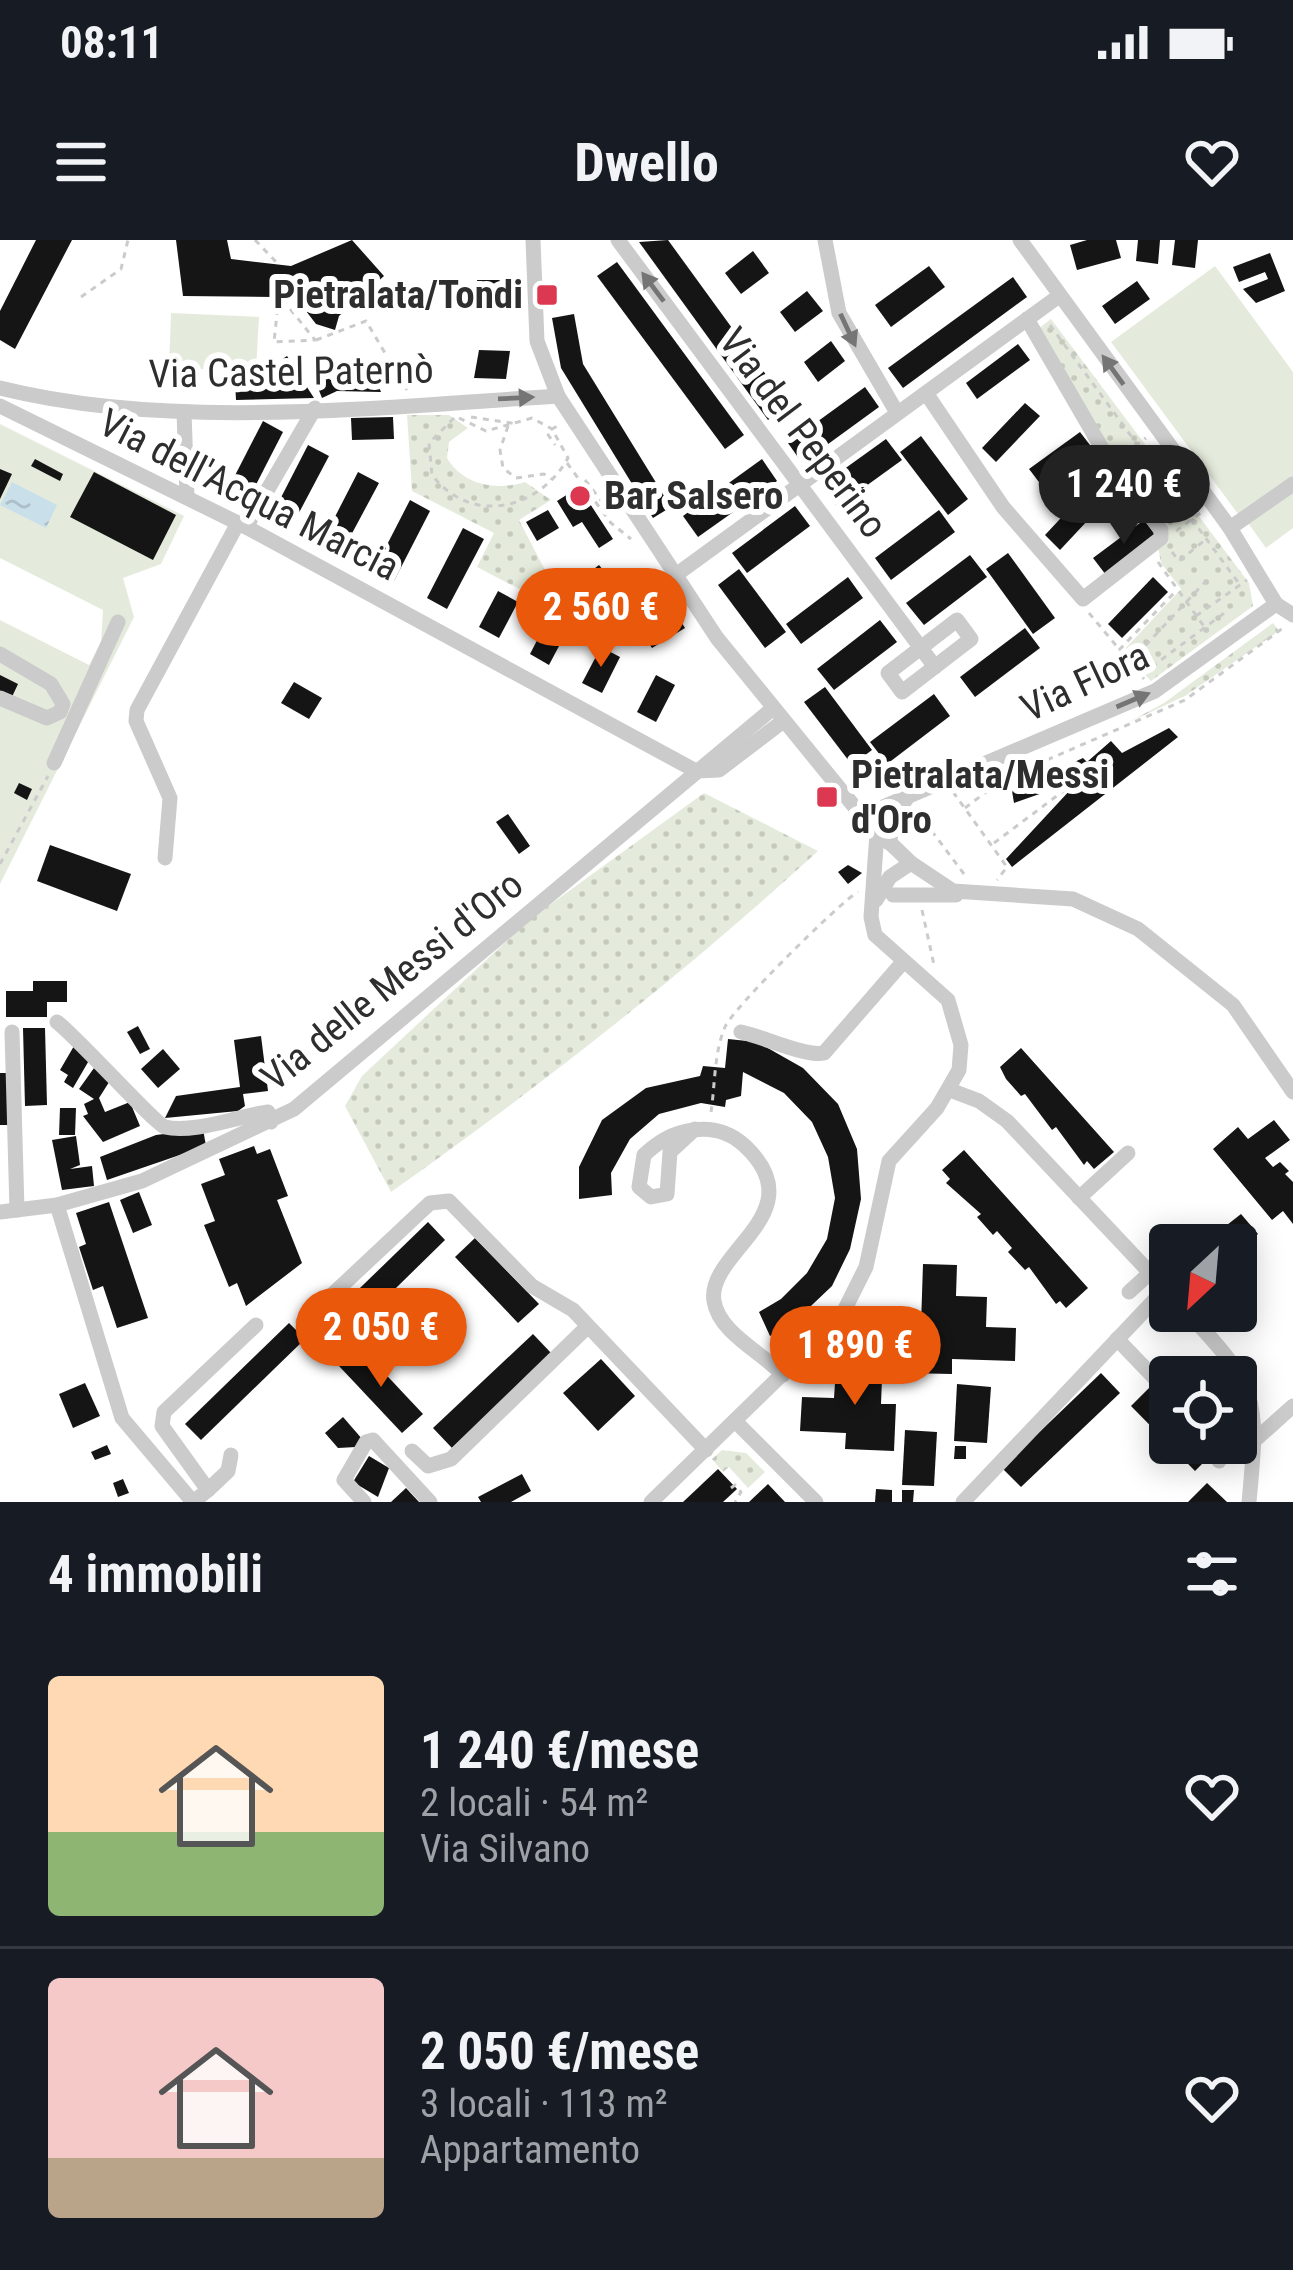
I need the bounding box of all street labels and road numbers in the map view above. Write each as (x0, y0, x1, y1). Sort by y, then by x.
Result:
street label: Via del Peperino (709, 319, 897, 547)
street label: Via Castel Paternò (148, 347, 434, 397)
street label: Via dell'Acqua Marcia (91, 400, 407, 590)
street label: Via Flora (1014, 633, 1156, 731)
street label: Via delle Messi d'Oro (252, 861, 532, 1101)

